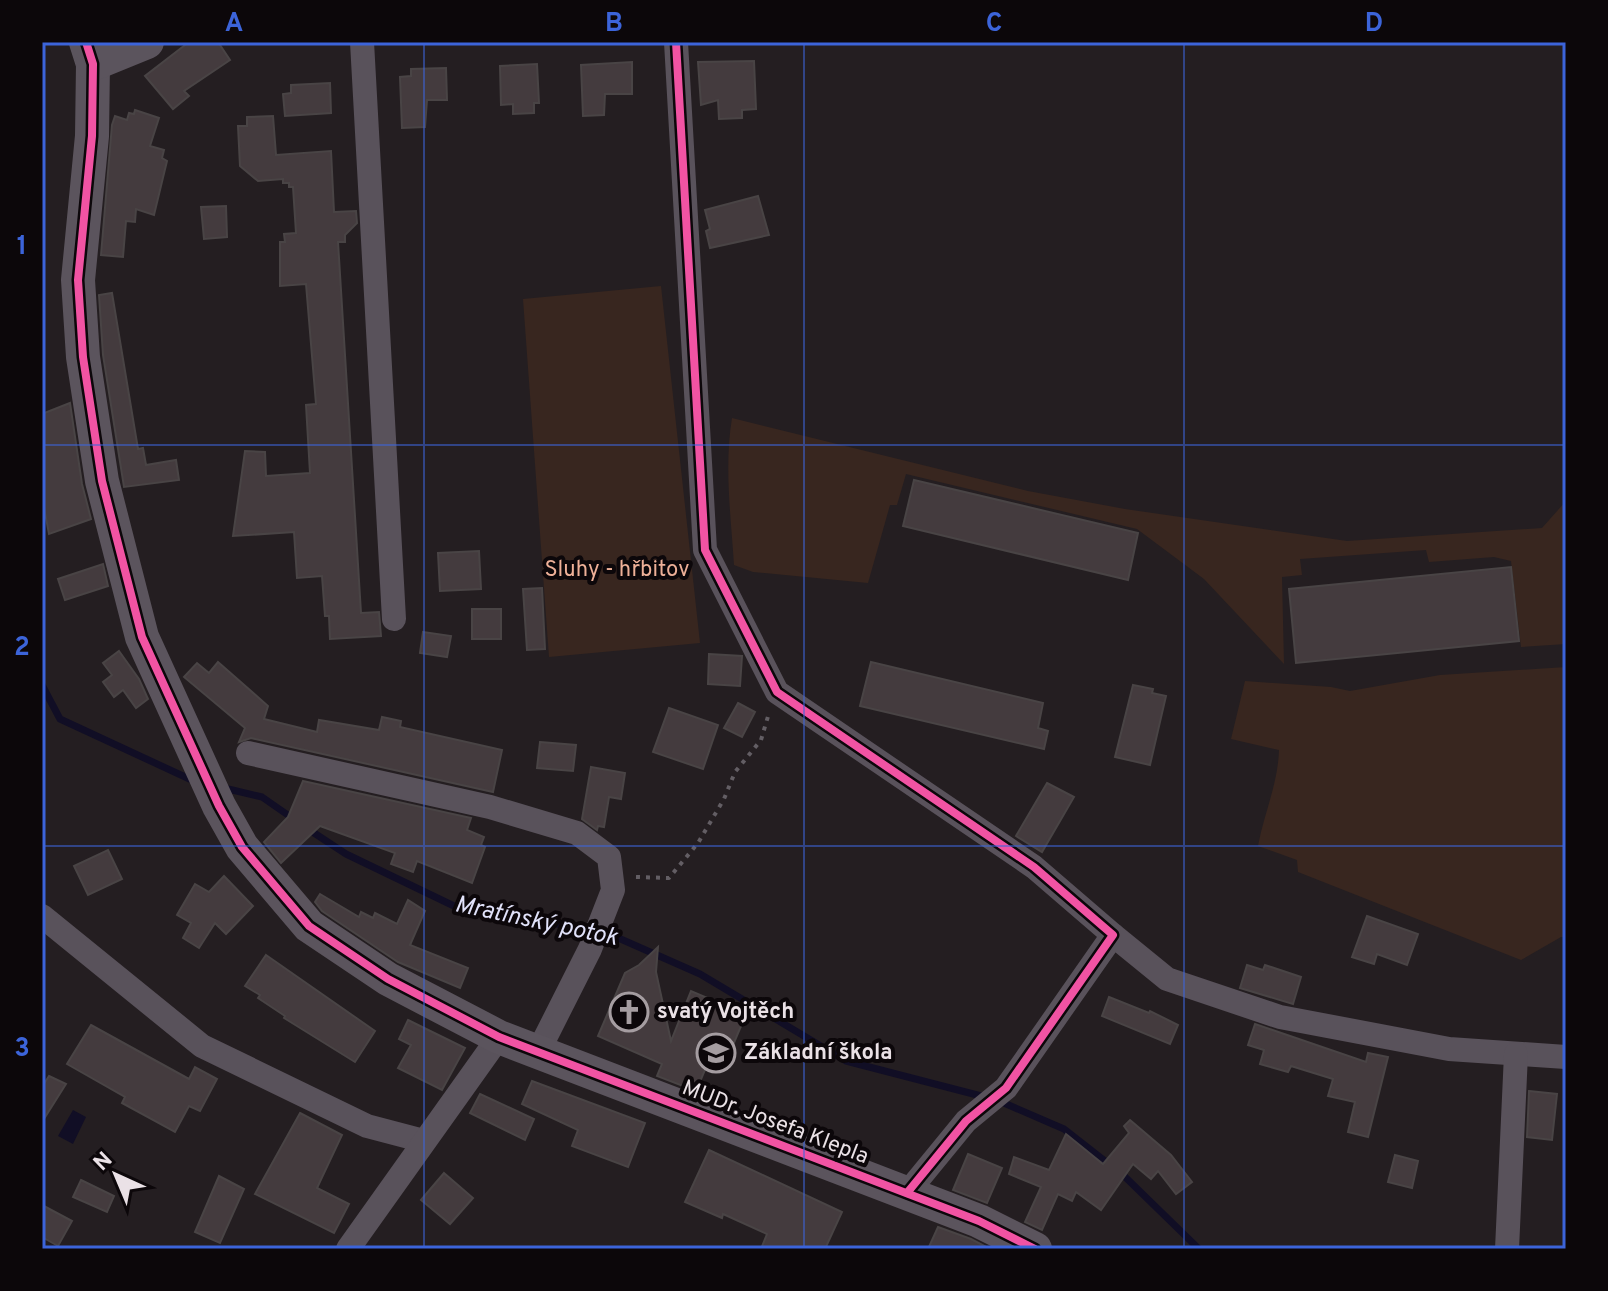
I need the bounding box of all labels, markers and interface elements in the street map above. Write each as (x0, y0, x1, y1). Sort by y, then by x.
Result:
text: A (225, 8, 243, 41)
text: B (605, 8, 623, 41)
text: C (986, 8, 1002, 41)
text: D (1365, 8, 1383, 41)
text: 1 (17, 231, 27, 264)
park label: Sluhy - hřbitov (544, 557, 690, 584)
text: 2 (14, 632, 30, 665)
water label: Mratínský potok (452, 890, 621, 954)
church icon: svatý Vojtěch (608, 991, 650, 1033)
place label: svatý Vojtěch (657, 999, 794, 1026)
school or university icon: Základní škola (695, 1032, 737, 1074)
text: 3 (14, 1033, 30, 1066)
place label: Základní škola (744, 1040, 893, 1067)
street label: MUDr. Josefa Klepla (678, 1075, 872, 1171)
north arrow (76, 1135, 156, 1215)
text: N (89, 1147, 119, 1178)

